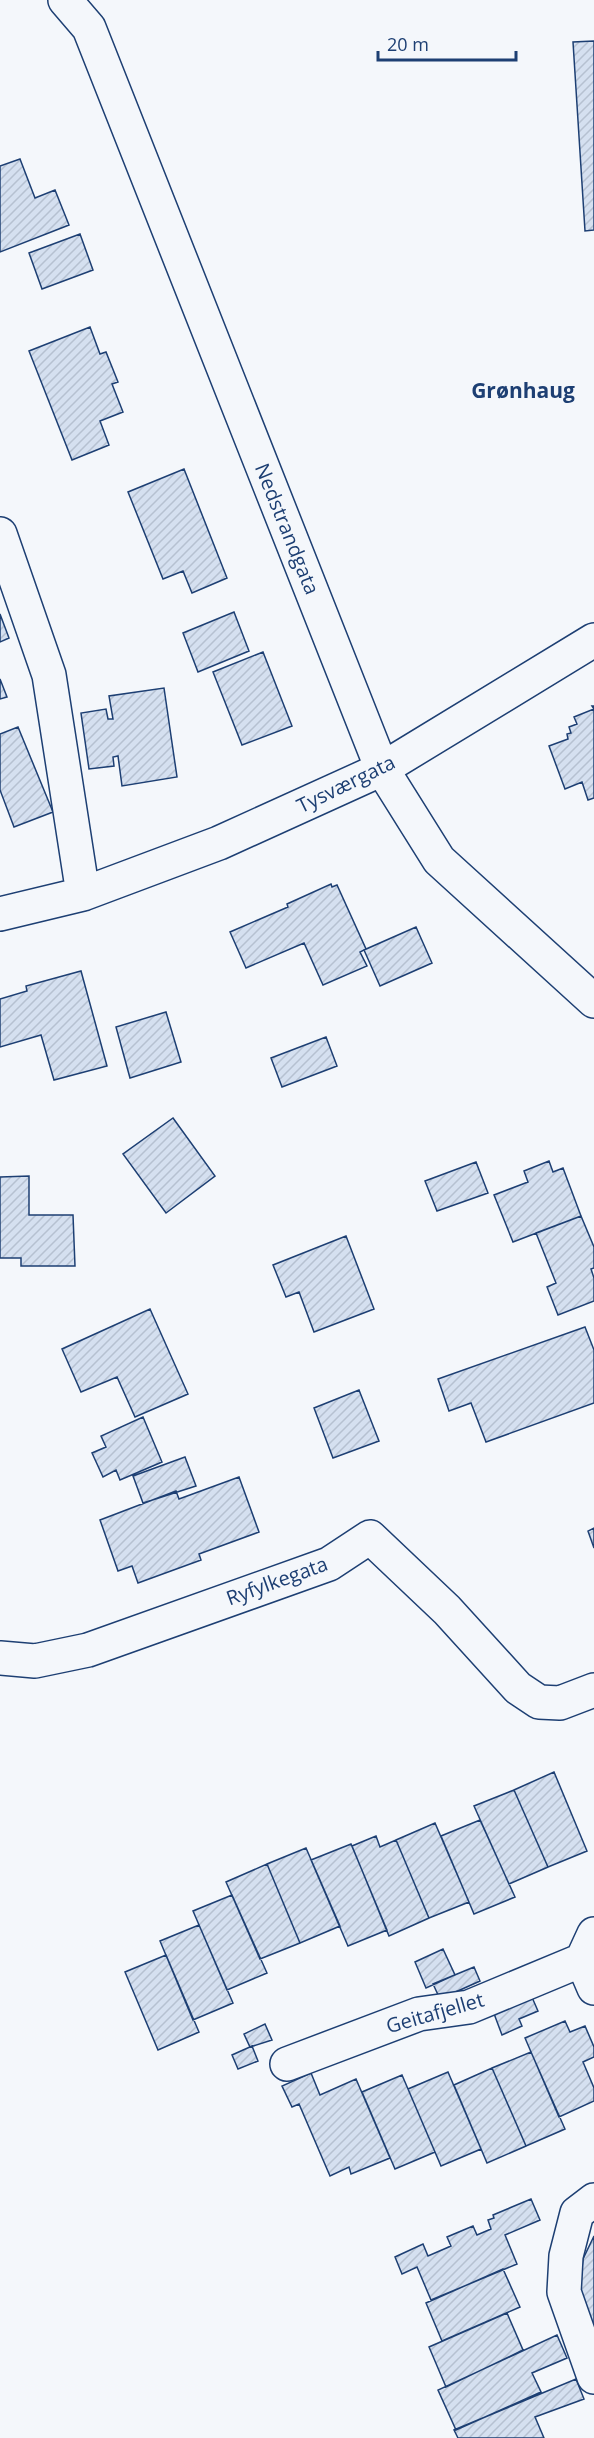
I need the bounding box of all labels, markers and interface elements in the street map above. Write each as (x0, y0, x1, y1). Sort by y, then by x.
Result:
scale bar (378, 24, 516, 62)
text: 20 m (387, 32, 429, 56)
district label: Grønhaug (471, 376, 575, 404)
street label: Nedstrandgata (249, 459, 326, 598)
street label: Tysværgata (292, 748, 399, 819)
street label: Ryfylkegata (222, 1550, 331, 1611)
street label: Geitafjellet (383, 1986, 487, 2039)

